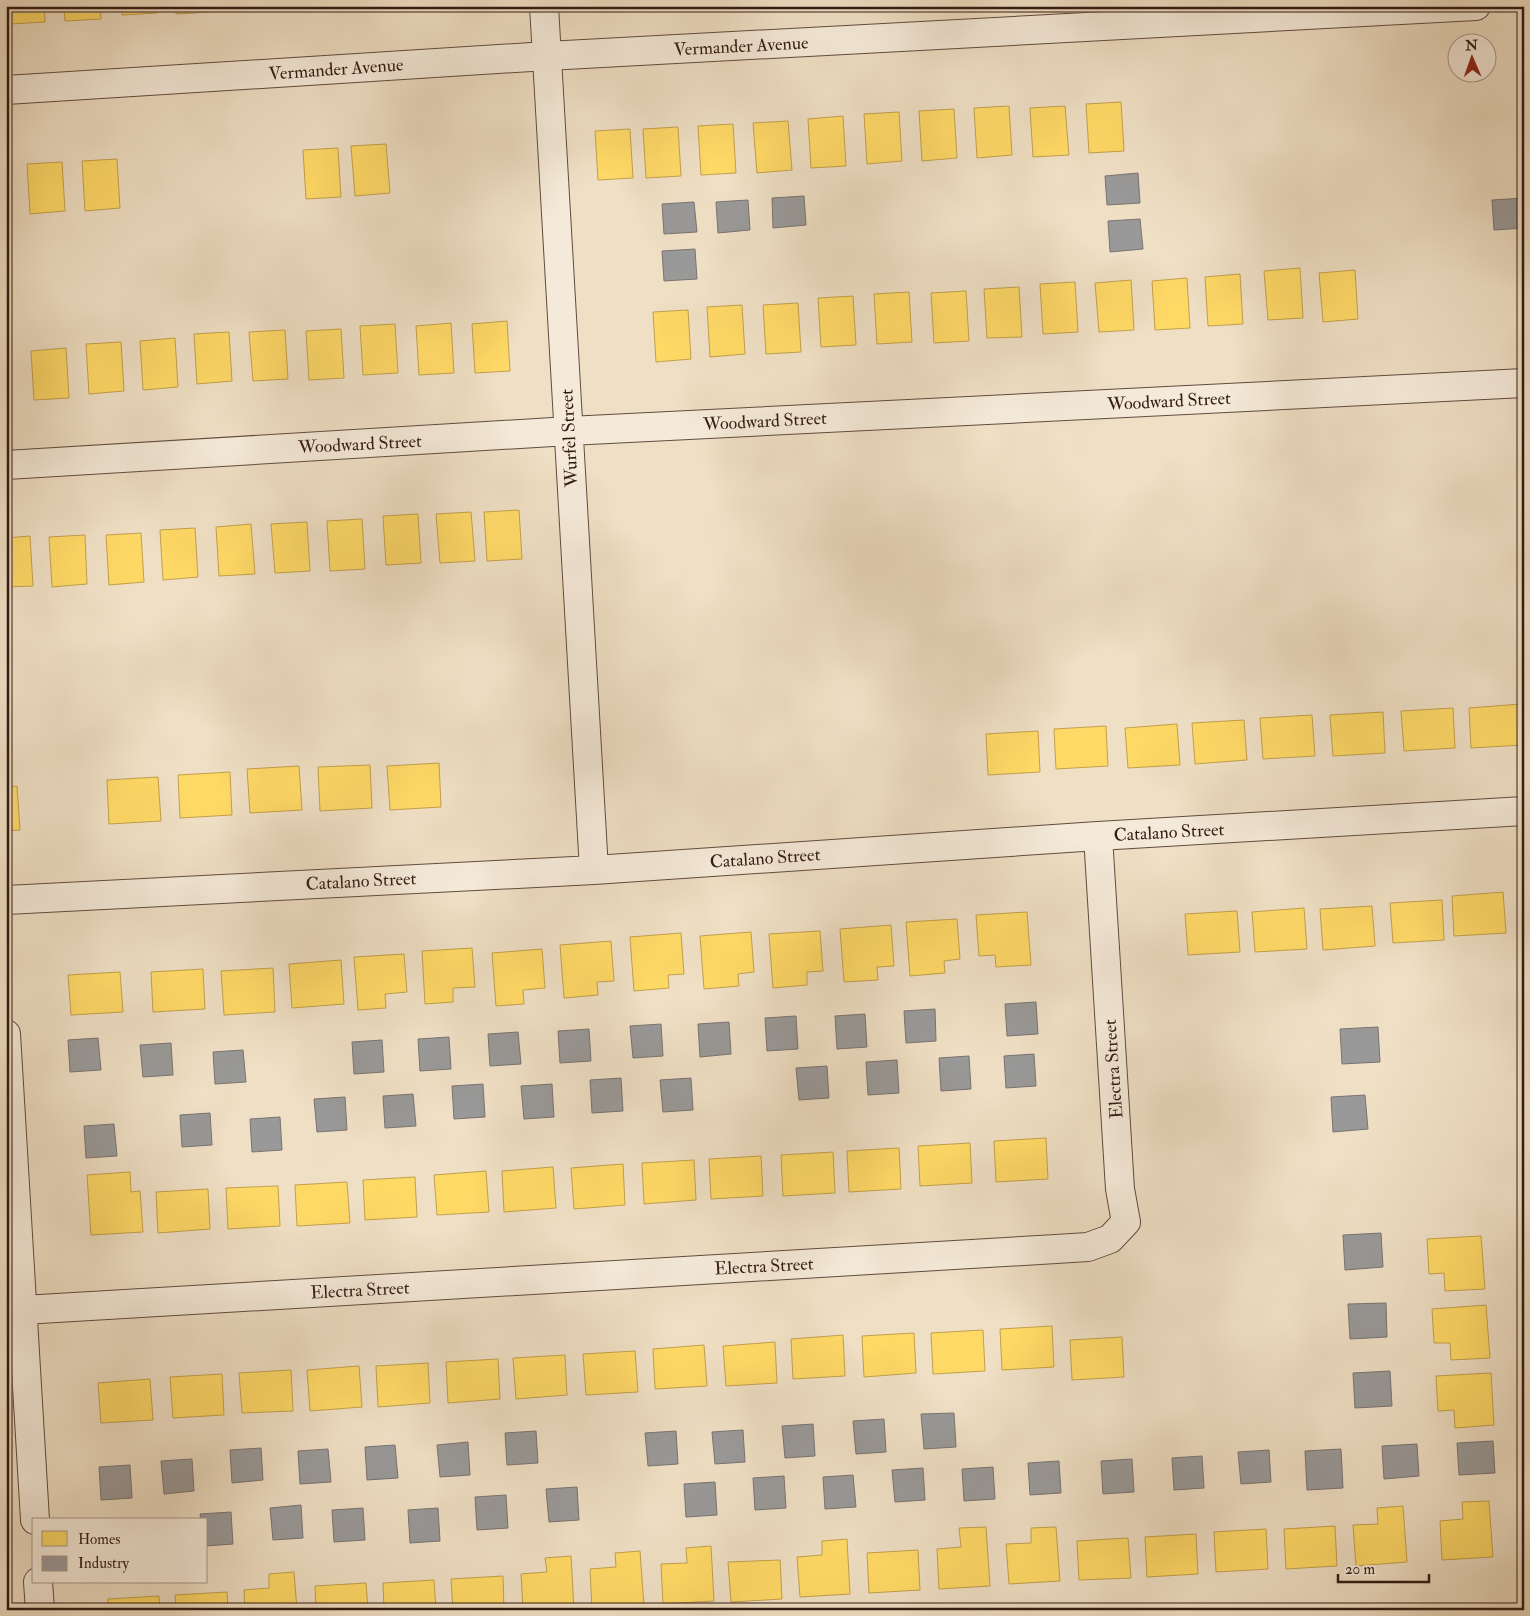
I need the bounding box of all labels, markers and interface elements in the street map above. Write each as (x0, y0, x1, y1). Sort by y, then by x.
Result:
street label: Vermander Avenue (673, 31, 810, 62)
north arrow (1448, 32, 1498, 82)
text: N (1464, 37, 1479, 54)
street label: Vermander Avenue (268, 53, 405, 86)
street label: Woodward Street (1106, 387, 1232, 416)
street label: Wurfel Street (555, 388, 584, 489)
street label: Woodward Street (702, 407, 828, 436)
street label: Woodward Street (297, 430, 423, 459)
street label: Catalano Street (1113, 818, 1225, 847)
street label: Catalano Street (709, 843, 821, 874)
street label: Catalano Street (305, 867, 417, 896)
street label: Electra Street (1099, 1018, 1128, 1119)
street label: Electra Street (714, 1252, 814, 1281)
street label: Electra Street (310, 1276, 410, 1305)
legend (32, 1518, 208, 1584)
text: Homes (78, 1530, 120, 1549)
scale bar (1338, 1551, 1429, 1583)
text: Industry (78, 1554, 129, 1573)
text: 20 m (1345, 1560, 1375, 1579)

